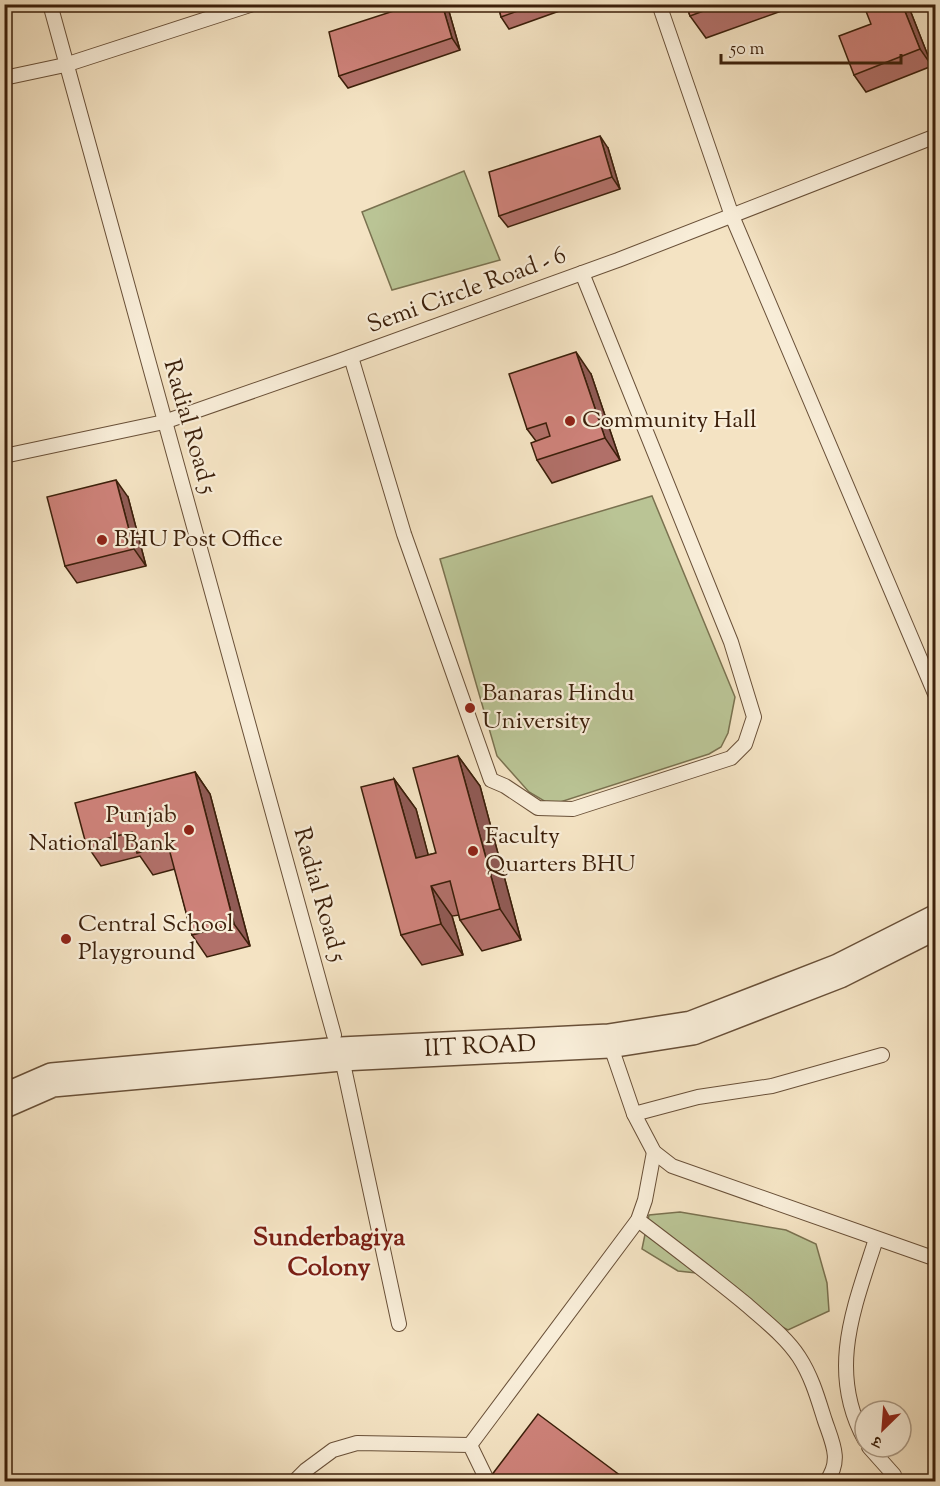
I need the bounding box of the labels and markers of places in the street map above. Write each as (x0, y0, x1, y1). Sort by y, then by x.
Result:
place label: Community Hall (582, 404, 757, 438)
marker: Community Hall (563, 414, 577, 428)
place label: BHU Post Office (114, 523, 283, 557)
marker: BHU Post Office (95, 533, 109, 547)
place label: Banaras Hindu University (482, 677, 635, 739)
marker: Banaras Hindu University (463, 701, 477, 715)
place label: Punjab National Bank (29, 799, 177, 861)
place label: Faculty Quarters BHU (485, 820, 636, 882)
marker: Punjab National Bank (182, 823, 196, 837)
marker: Faculty Quarters BHU (466, 844, 480, 858)
place label: Central School Playground (78, 908, 234, 970)
marker: Central School Playground (59, 932, 73, 946)

